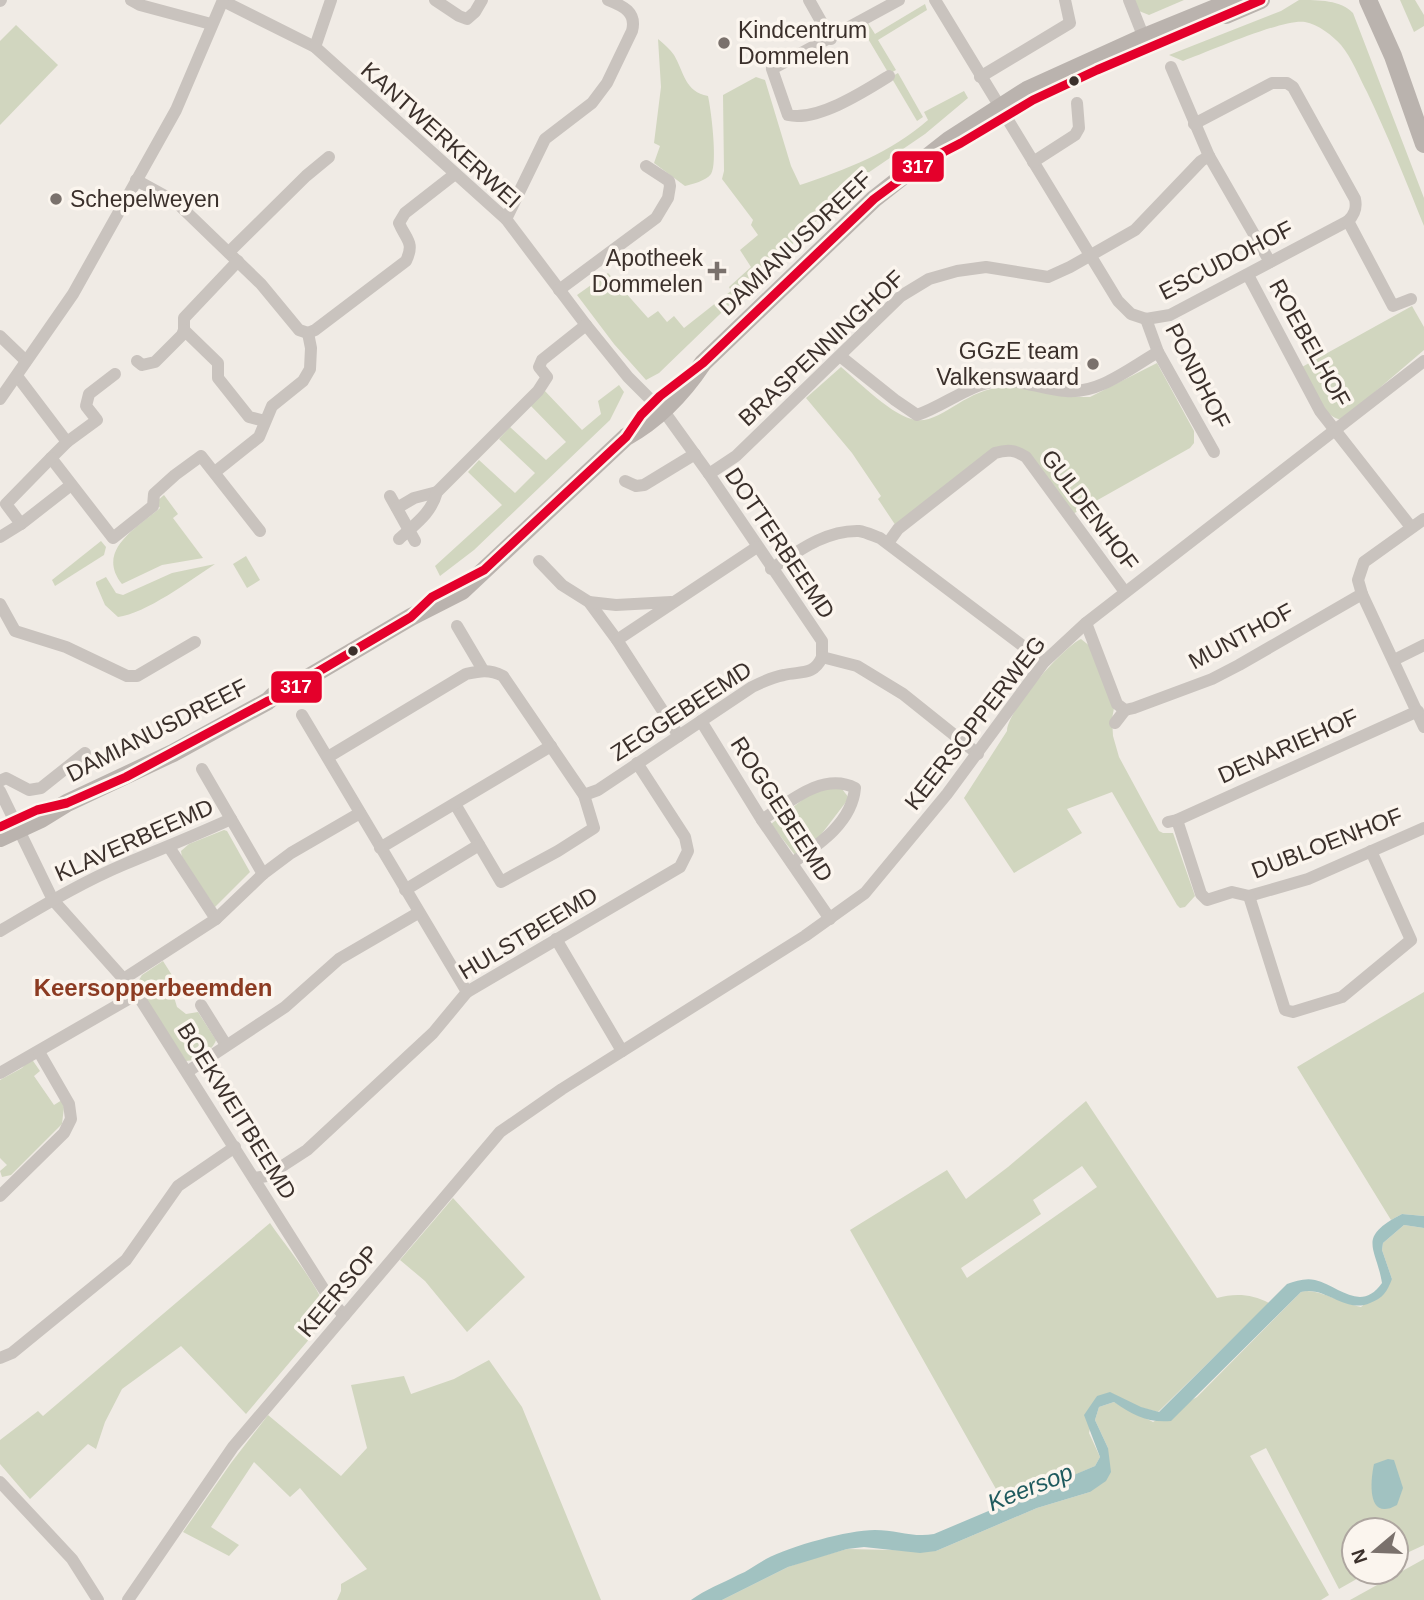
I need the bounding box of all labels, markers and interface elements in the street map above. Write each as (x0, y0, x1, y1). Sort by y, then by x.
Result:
place label: Kindcentrum Dommelen (738, 17, 867, 69)
marker: Kindcentrum Dommelen (716, 35, 732, 51)
street label: KANTWERKERWEI (356, 57, 526, 213)
unlabelled marker (1067, 74, 1081, 88)
line badge: 317 (891, 150, 945, 183)
text: 317 (902, 156, 934, 177)
street label: DAMIANUSDREEF (713, 166, 877, 320)
place label: Schepelweyen (70, 186, 220, 212)
marker: Schepelweyen (48, 191, 64, 207)
street label: ESCUDOHOF (1155, 215, 1297, 305)
place label: Apotheek Dommelen (592, 245, 703, 297)
marker: Apotheek Dommelen (709, 263, 725, 279)
street label: BRASPENNINGHOF (733, 265, 909, 431)
street label: ROEBELHOF (1264, 275, 1356, 411)
street label: PONDHOF (1160, 319, 1236, 433)
place label: GGzE team Valkenswaard (936, 338, 1079, 390)
marker: GGzE team Valkenswaard (1085, 356, 1101, 372)
street label: GULDENHOF (1036, 445, 1144, 575)
street label: DOTTERBEEMD (720, 463, 840, 623)
street label: MUNTHOF (1184, 598, 1298, 674)
street label: KEERSOPPERWEG (899, 631, 1051, 815)
unlabelled marker (346, 644, 360, 658)
street label: ZEGGEBEEMD (606, 656, 756, 766)
line badge: 317 (270, 670, 323, 704)
street label: DAMIANUSDREEF (62, 673, 252, 787)
text: 317 (280, 676, 312, 697)
street label: DENARIEHOF (1214, 703, 1362, 789)
street label: ROGGEBEEMD (726, 732, 838, 886)
street label: KLAVERBEEMD (51, 793, 217, 887)
street label: DUBLOENHOF (1248, 802, 1406, 884)
street label: HULSTBEEMD (454, 881, 602, 985)
district label: Keersopperbeemden (34, 974, 272, 1001)
street label: BOEKWEITBEEMD (172, 1018, 302, 1204)
street label: KEERSOP (292, 1240, 384, 1342)
water label: Keersop (984, 1458, 1076, 1516)
north arrow (1340, 1516, 1410, 1586)
text: N (1347, 1546, 1372, 1566)

